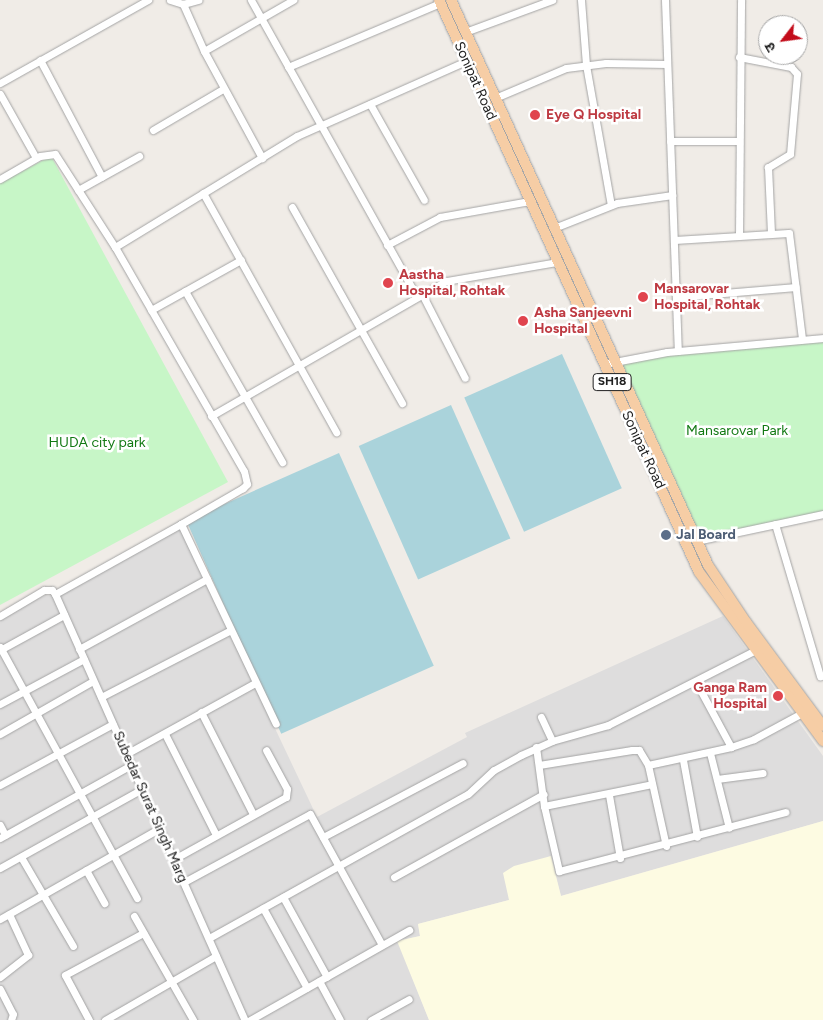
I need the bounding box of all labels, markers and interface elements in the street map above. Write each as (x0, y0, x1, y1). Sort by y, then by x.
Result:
north arrow (758, 15, 808, 65)
street label: Sonipat Road (450, 39, 500, 123)
text: उ (761, 39, 780, 55)
place label: Eye Q Hospital (546, 107, 641, 123)
marker: Eye Q Hospital (528, 108, 542, 122)
place label: Aastha Hospital, Rohtak (399, 267, 505, 300)
marker: Aastha Hospital, Rohtak (381, 276, 395, 290)
place label: Mansarovar Hospital, Rohtak (654, 281, 760, 314)
marker: Mansarovar Hospital, Rohtak (636, 290, 650, 304)
place label: Asha Sanjeevni Hospital (534, 305, 632, 338)
marker: Asha Sanjeevni Hospital (516, 314, 530, 328)
road number: SH18 (592, 372, 632, 392)
street label: Sonipat Road (618, 408, 668, 492)
park label: Mansarovar Park (686, 423, 788, 439)
park label: HUDA city park (49, 435, 145, 451)
place label: Jal Board (676, 527, 736, 543)
marker: Jal Board (660, 529, 672, 541)
place label: Ganga Ram Hospital (693, 680, 767, 712)
marker: Ganga Ram Hospital (771, 689, 785, 703)
street label: Subedar Surat Singh Marg (109, 729, 191, 885)

